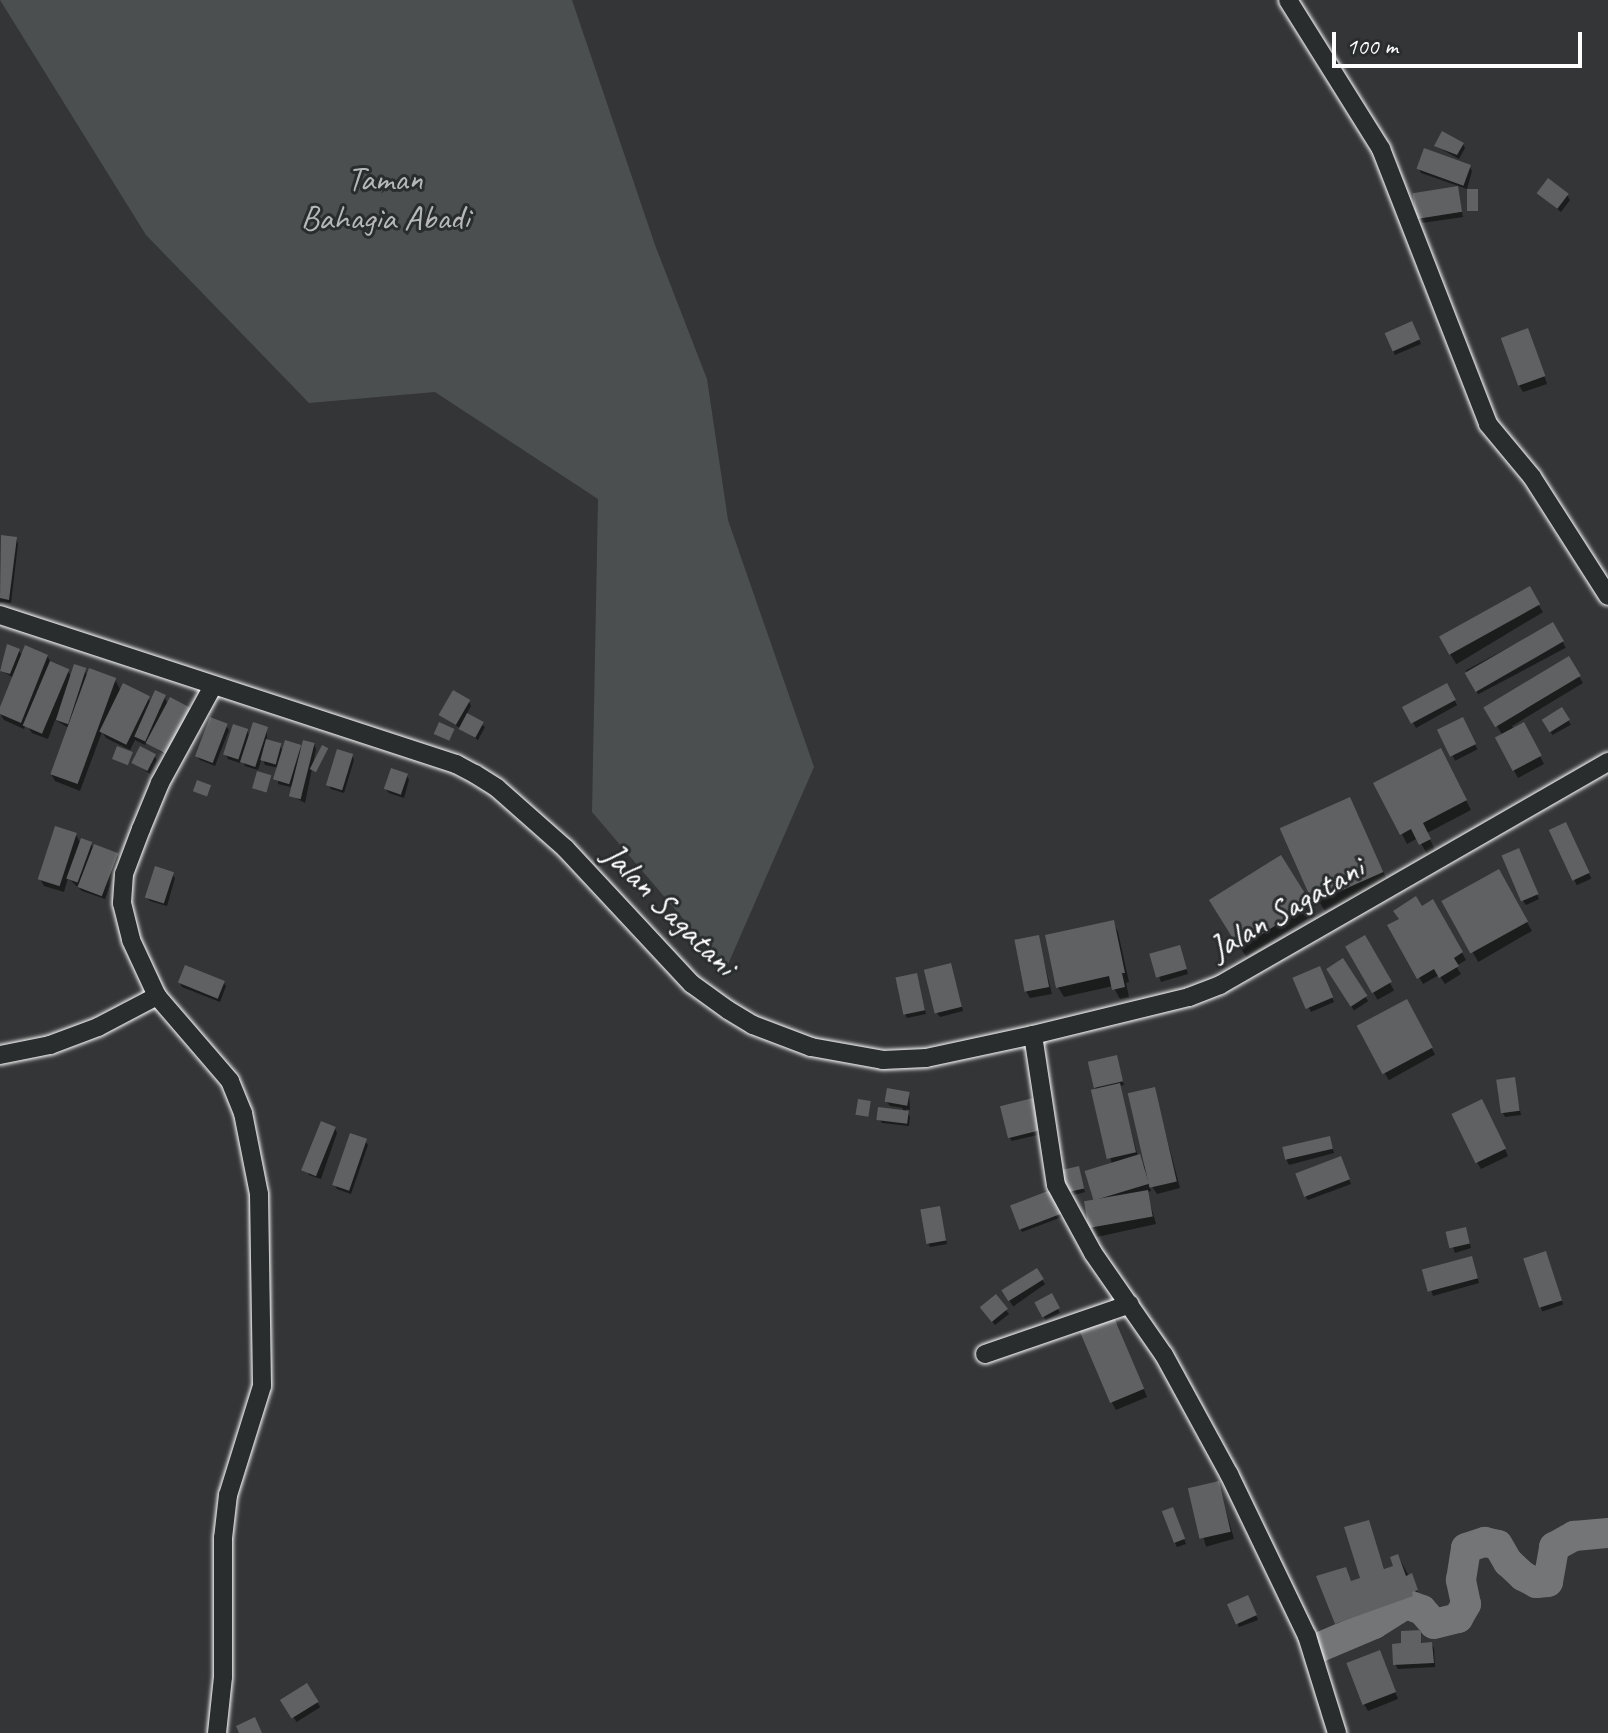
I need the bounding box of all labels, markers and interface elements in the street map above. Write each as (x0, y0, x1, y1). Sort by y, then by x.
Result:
scale bar (1336, 16, 1586, 66)
text: 100 m (1346, 31, 1398, 61)
park label: Taman Bahagia Abadi (300, 158, 470, 238)
street label: Jalan Sagatani (595, 834, 745, 984)
street label: Jalan Sagatani (1202, 847, 1370, 969)

